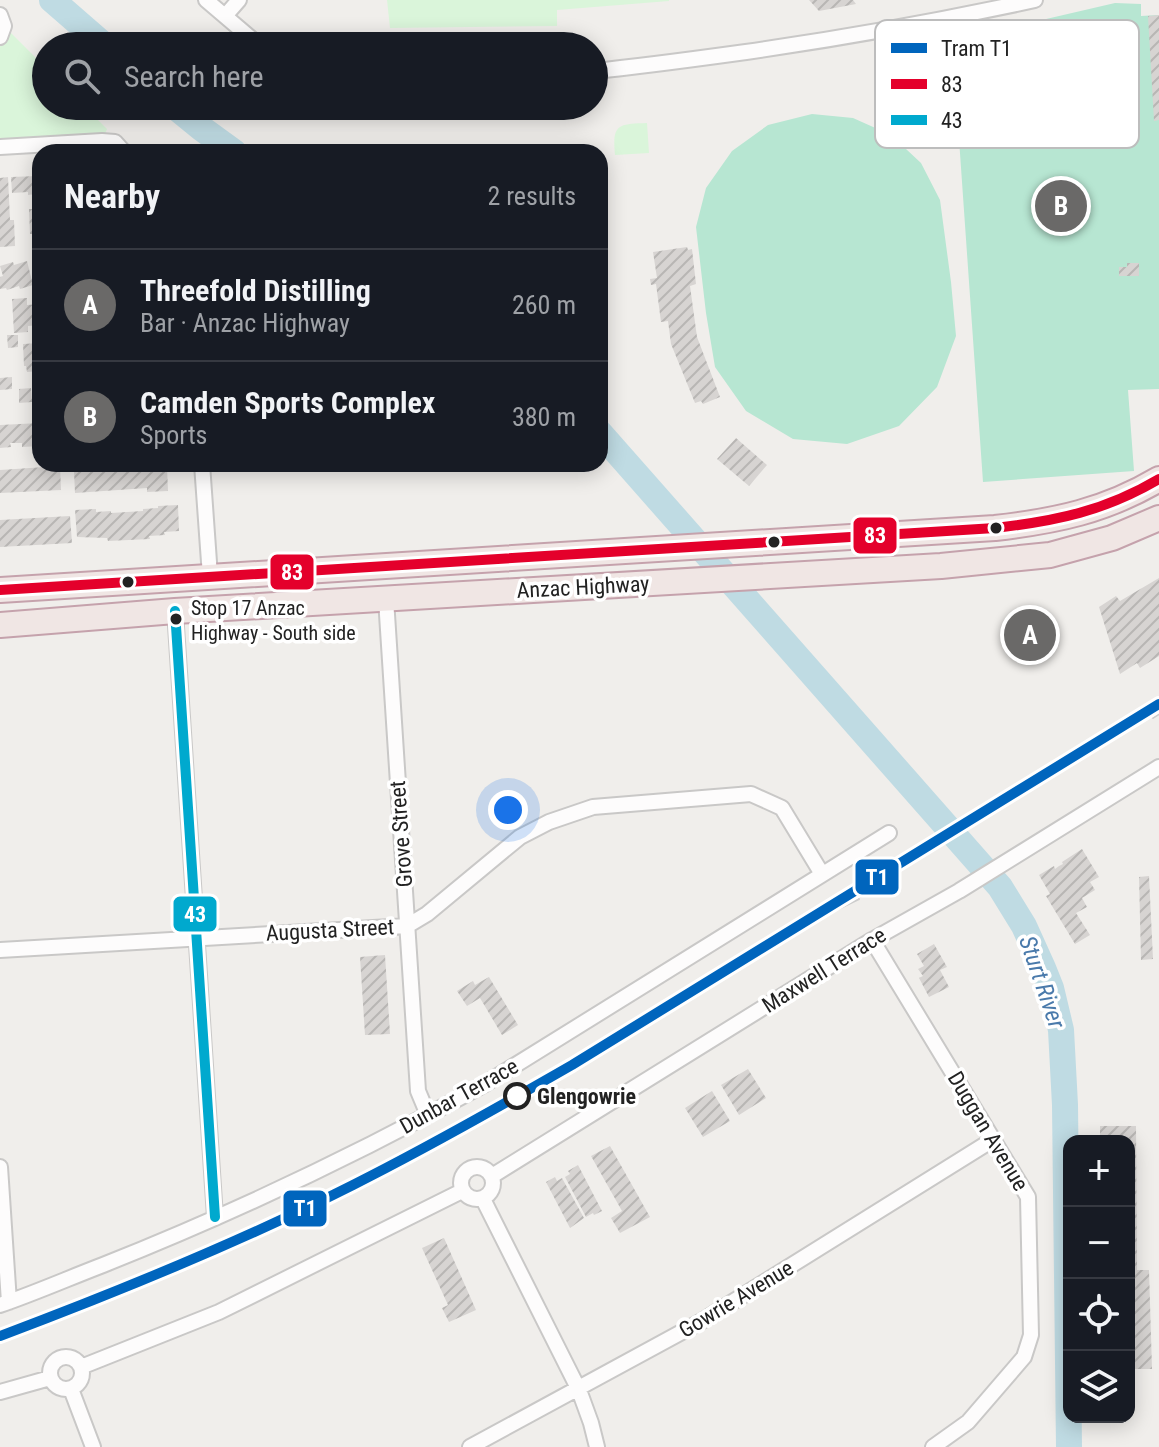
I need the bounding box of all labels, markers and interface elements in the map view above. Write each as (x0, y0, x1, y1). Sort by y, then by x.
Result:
legend (875, 20, 1139, 148)
search box (32, 32, 608, 120)
text: Tram T1 (941, 36, 1012, 61)
icon: search (60, 54, 104, 98)
text: Search here (124, 59, 264, 94)
text: 83 (941, 72, 963, 97)
text: 43 (941, 108, 963, 133)
text: Nearby (64, 176, 160, 216)
pin: B (1035, 176, 1087, 236)
text: 2 results (487, 181, 576, 211)
text: Threefold Distilling (140, 273, 371, 308)
text: A (82, 290, 98, 320)
text: 260 m (512, 290, 576, 320)
text: Bar · Anzac Highway (140, 308, 350, 338)
text: Camden Sports Complex (140, 385, 435, 420)
text: B (83, 402, 97, 432)
text: 380 m (512, 402, 576, 432)
text: Sports (140, 420, 207, 450)
line badge: 83 (852, 516, 898, 555)
unlabelled marker (988, 520, 1004, 536)
text: 83 (864, 523, 886, 548)
unlabelled marker (766, 534, 782, 550)
line badge: 83 (269, 553, 315, 591)
text: 83 (281, 560, 303, 585)
street label: Anzac Highway (516, 571, 650, 603)
unlabelled marker (120, 574, 136, 590)
place label: Stop 17 Anzac Highway - South side (191, 596, 356, 645)
pin: A (1004, 605, 1056, 665)
marker: Stop 17 Anzac Highway - South side (168, 611, 184, 627)
street label: Grove Street (385, 780, 417, 888)
your location (488, 790, 528, 830)
line badge: T1 (854, 858, 900, 896)
text: T1 (865, 865, 889, 890)
line badge: 43 (172, 895, 218, 933)
text: 43 (184, 902, 206, 927)
street label: Augusta Street (265, 914, 395, 946)
street label: Maxwell Terrace (758, 922, 890, 1018)
water label: Sturt River (1013, 932, 1071, 1033)
street label: Dunbar Terrace (396, 1053, 522, 1139)
street label: Duggan Avenue (943, 1067, 1033, 1195)
marker: Glengowrie (504, 1083, 530, 1109)
place label: Glengowrie (537, 1084, 636, 1109)
map controls (1063, 1135, 1135, 1423)
button: + (1063, 1135, 1135, 1207)
line badge: T1 (282, 1189, 328, 1228)
text: T1 (293, 1196, 317, 1221)
button: − (1063, 1207, 1135, 1279)
street label: Gowrie Avenue (674, 1255, 798, 1343)
button: locate (1063, 1279, 1135, 1351)
button: layers (1063, 1351, 1135, 1423)

